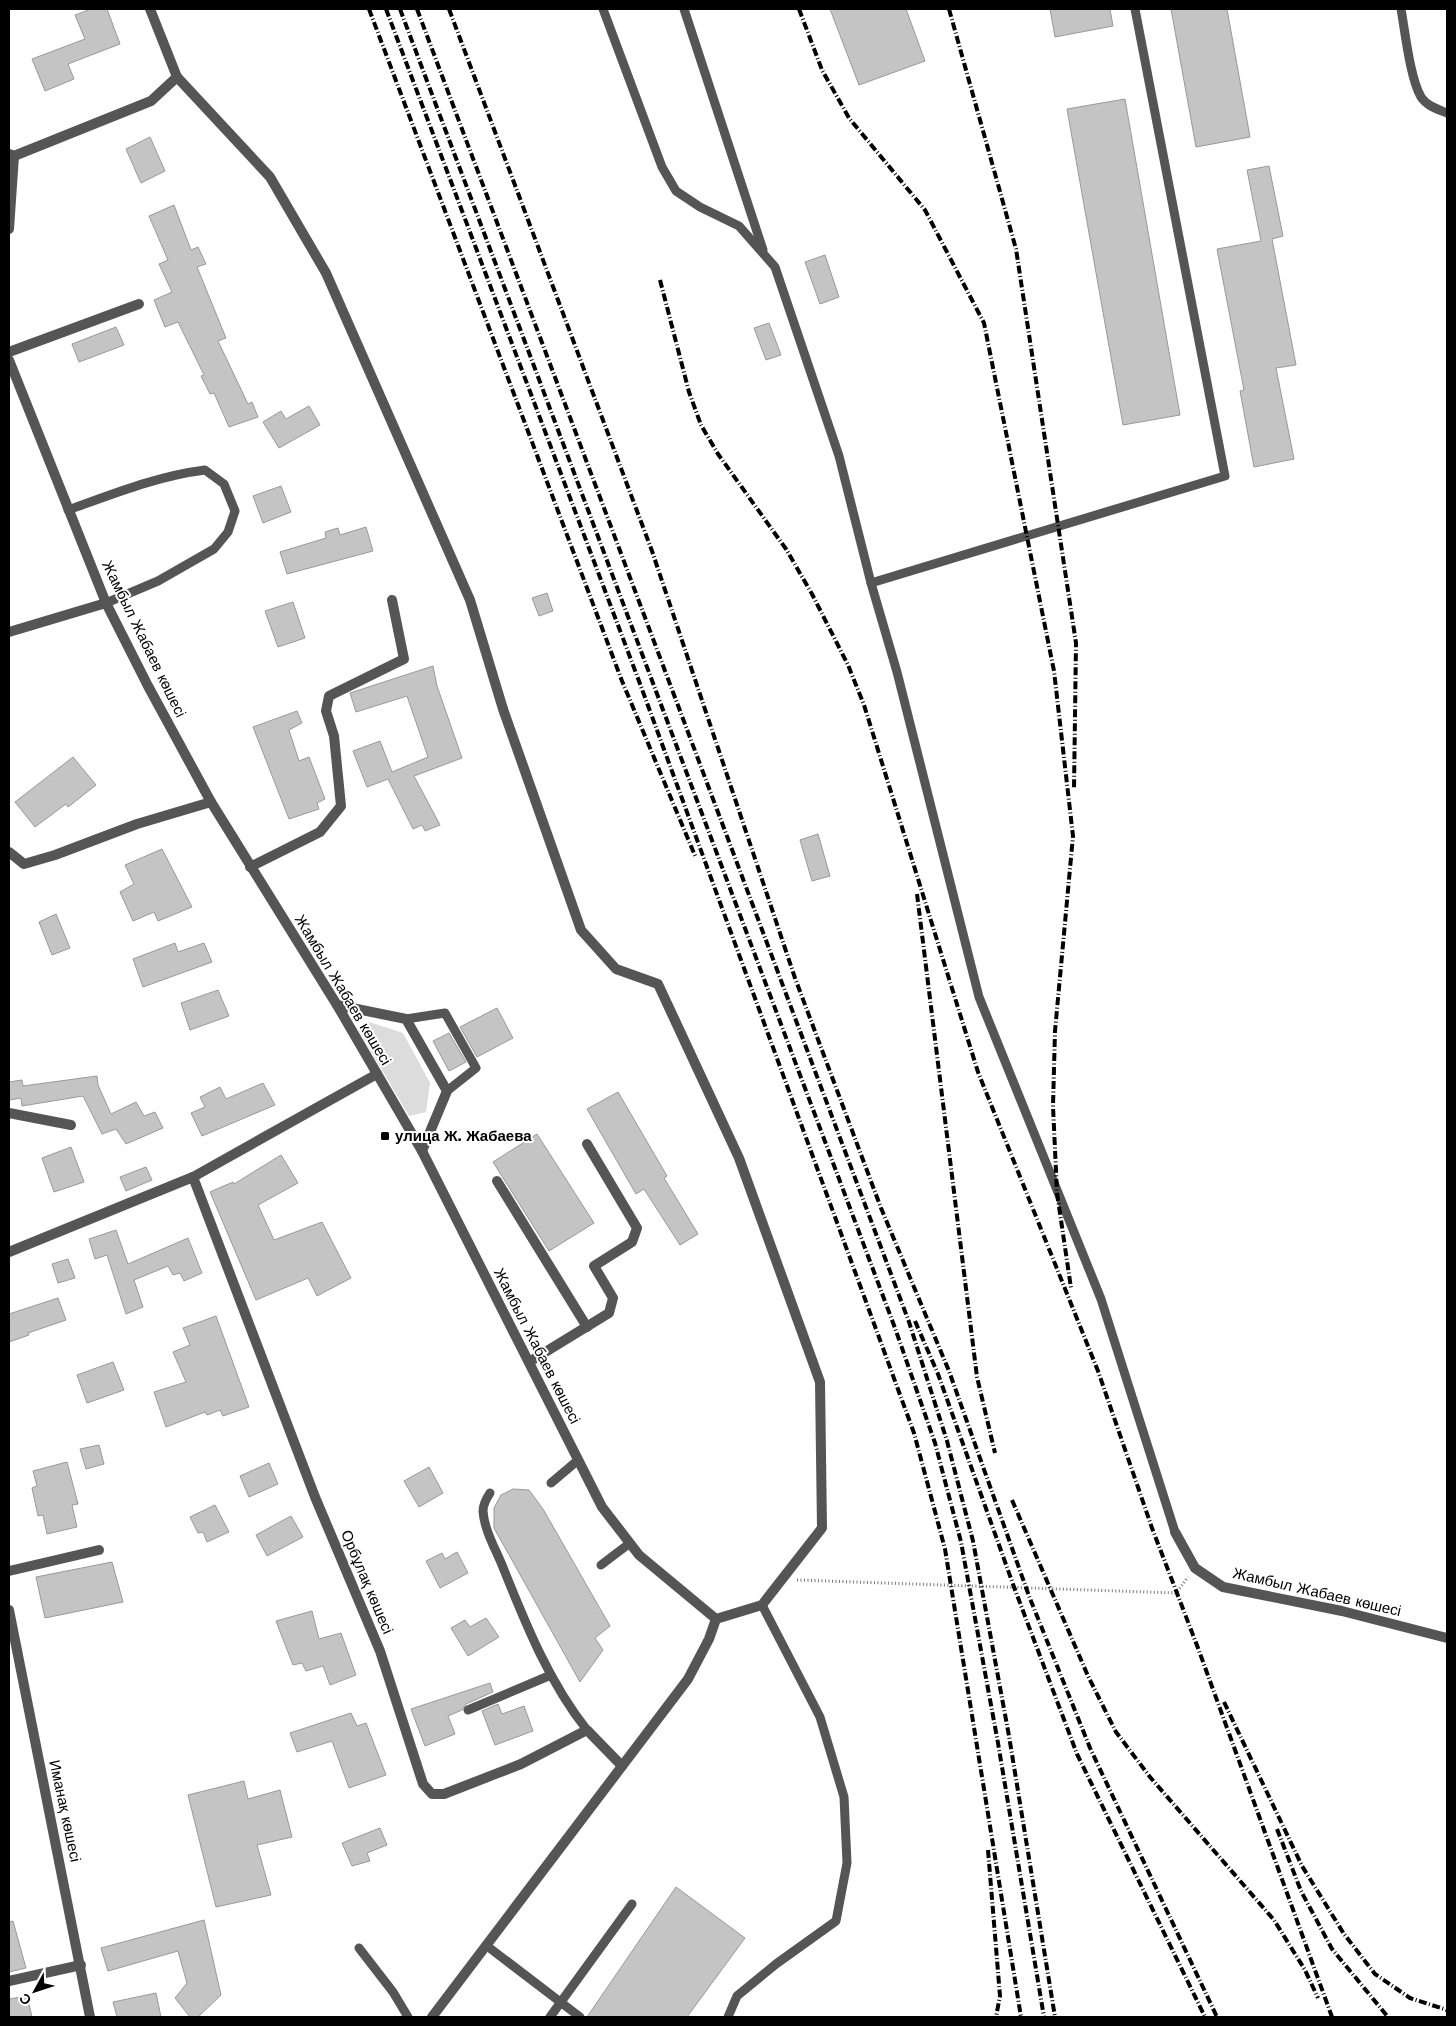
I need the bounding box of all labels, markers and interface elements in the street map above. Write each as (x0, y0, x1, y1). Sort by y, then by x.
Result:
street label: Жамбыл Жабаев көшесі (98, 558, 190, 720)
street label: Жамбыл Жабаев көшесі (291, 912, 395, 1068)
place label: улица Ж. Жабаева (395, 1127, 532, 1145)
marker: улица Ж. Жабаева (379, 1130, 391, 1142)
street label: Жамбыл Жабаев көшесі (490, 1265, 584, 1427)
street label: Орбұлақ көшесі (337, 1527, 397, 1637)
street label: Жамбыл Жабаев көшесі (1231, 1564, 1403, 1620)
street label: Иманақ көшесі (45, 1758, 85, 1864)
north arrow (10, 1966, 60, 2016)
text: С (16, 1990, 34, 2008)

